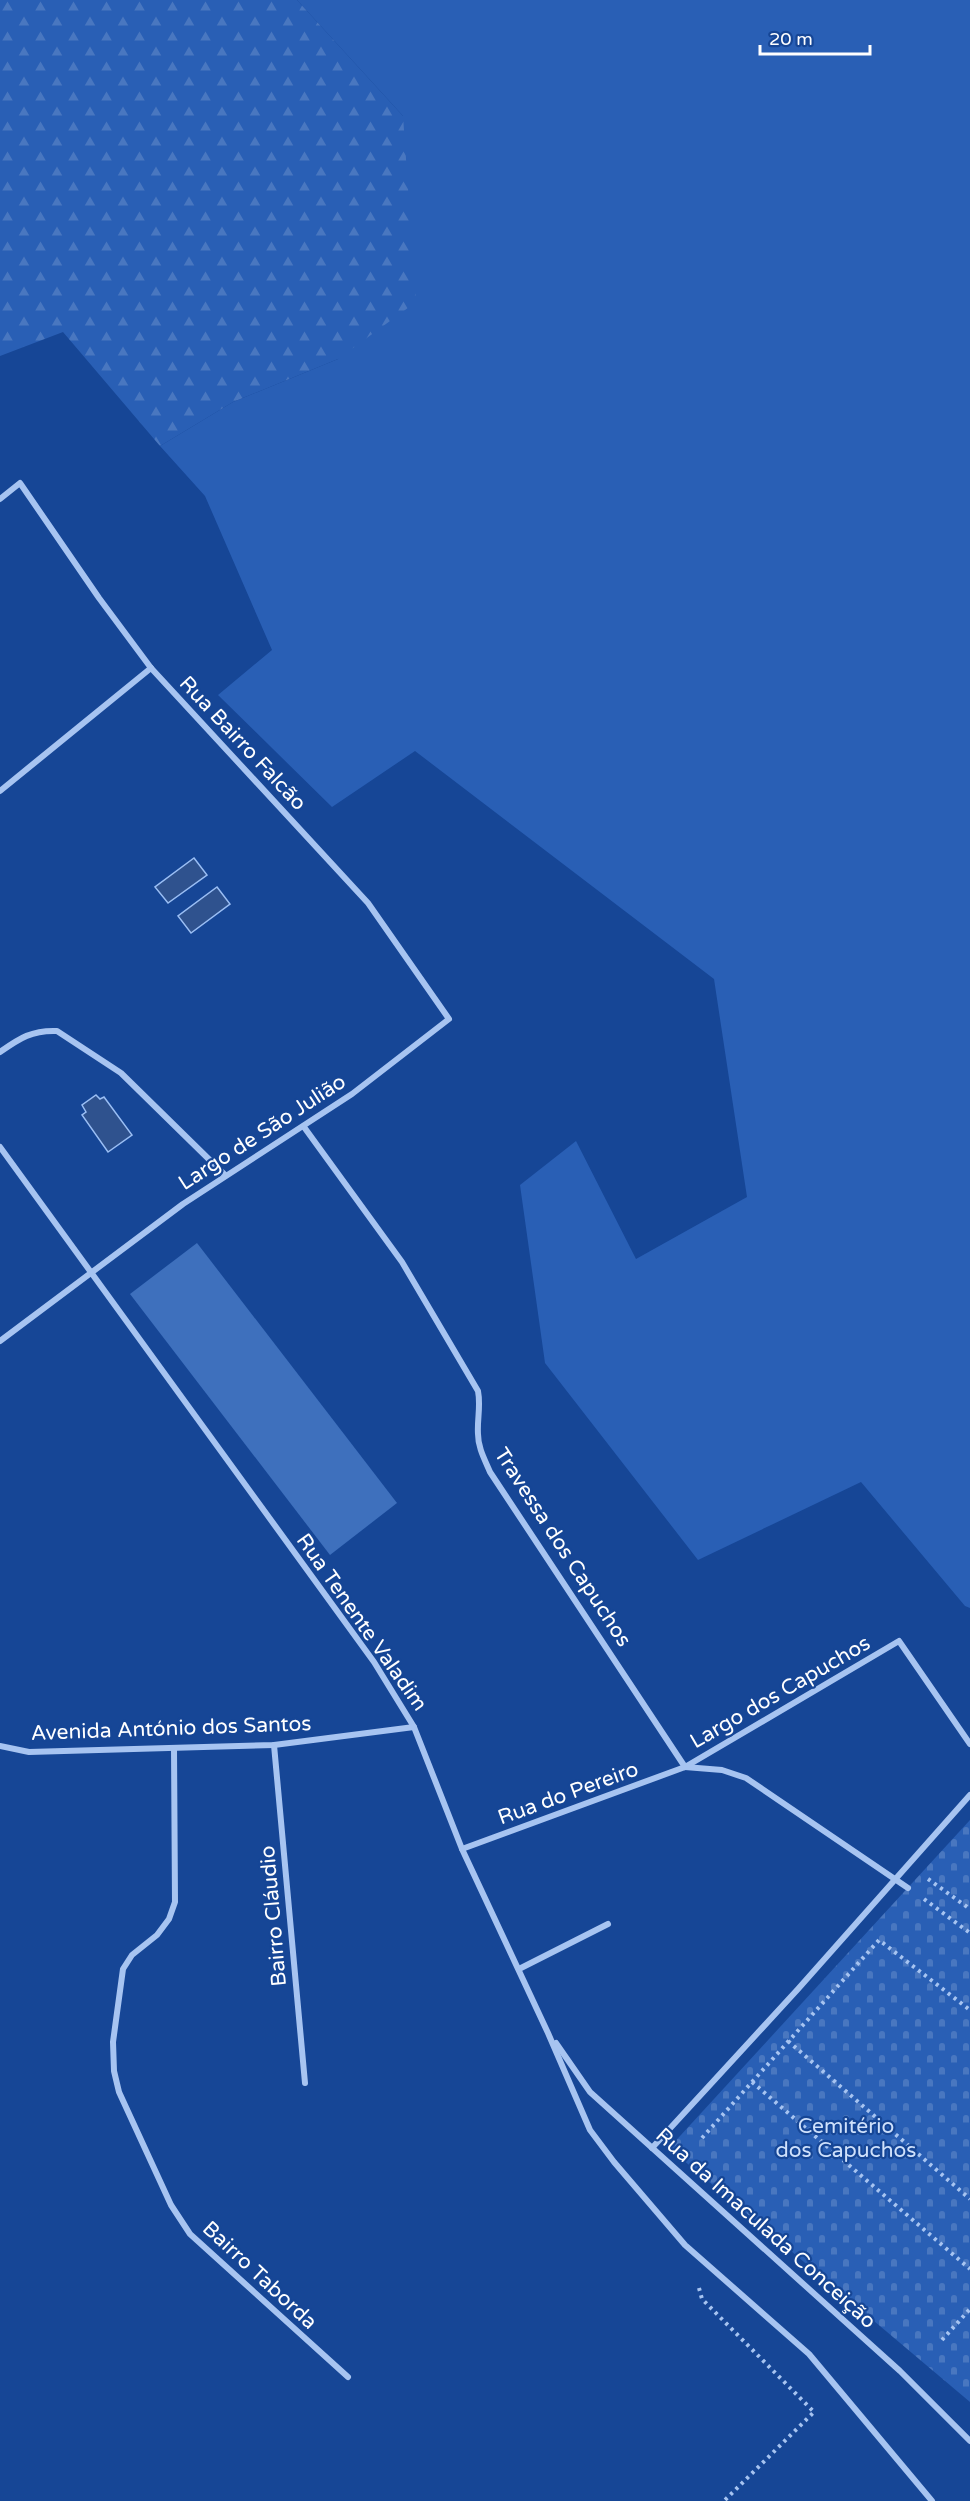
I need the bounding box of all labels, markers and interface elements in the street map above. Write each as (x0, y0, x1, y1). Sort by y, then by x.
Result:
scale bar (760, 18, 870, 56)
text: 20 m (769, 28, 813, 50)
street label: Rua Bairro Falcão (174, 671, 311, 816)
street label: Largo de São Julião (174, 1069, 351, 1196)
street label: Travessa dos Capuchos (489, 1443, 636, 1651)
street label: Rua Tenente Valadim (291, 1529, 432, 1716)
street label: Largo dos Capuchos (686, 1631, 875, 1754)
street label: Avenida António dos Santos (30, 1711, 312, 1746)
street label: Rua do Pereiro (495, 1756, 642, 1830)
street label: Bairro Cláudio (255, 1845, 292, 1987)
park label: Cemitério dos Capuchos (776, 2114, 916, 2163)
street label: Rua da Imaculada Conceição (650, 2123, 881, 2334)
street label: Bairro Taborda (197, 2216, 322, 2335)

